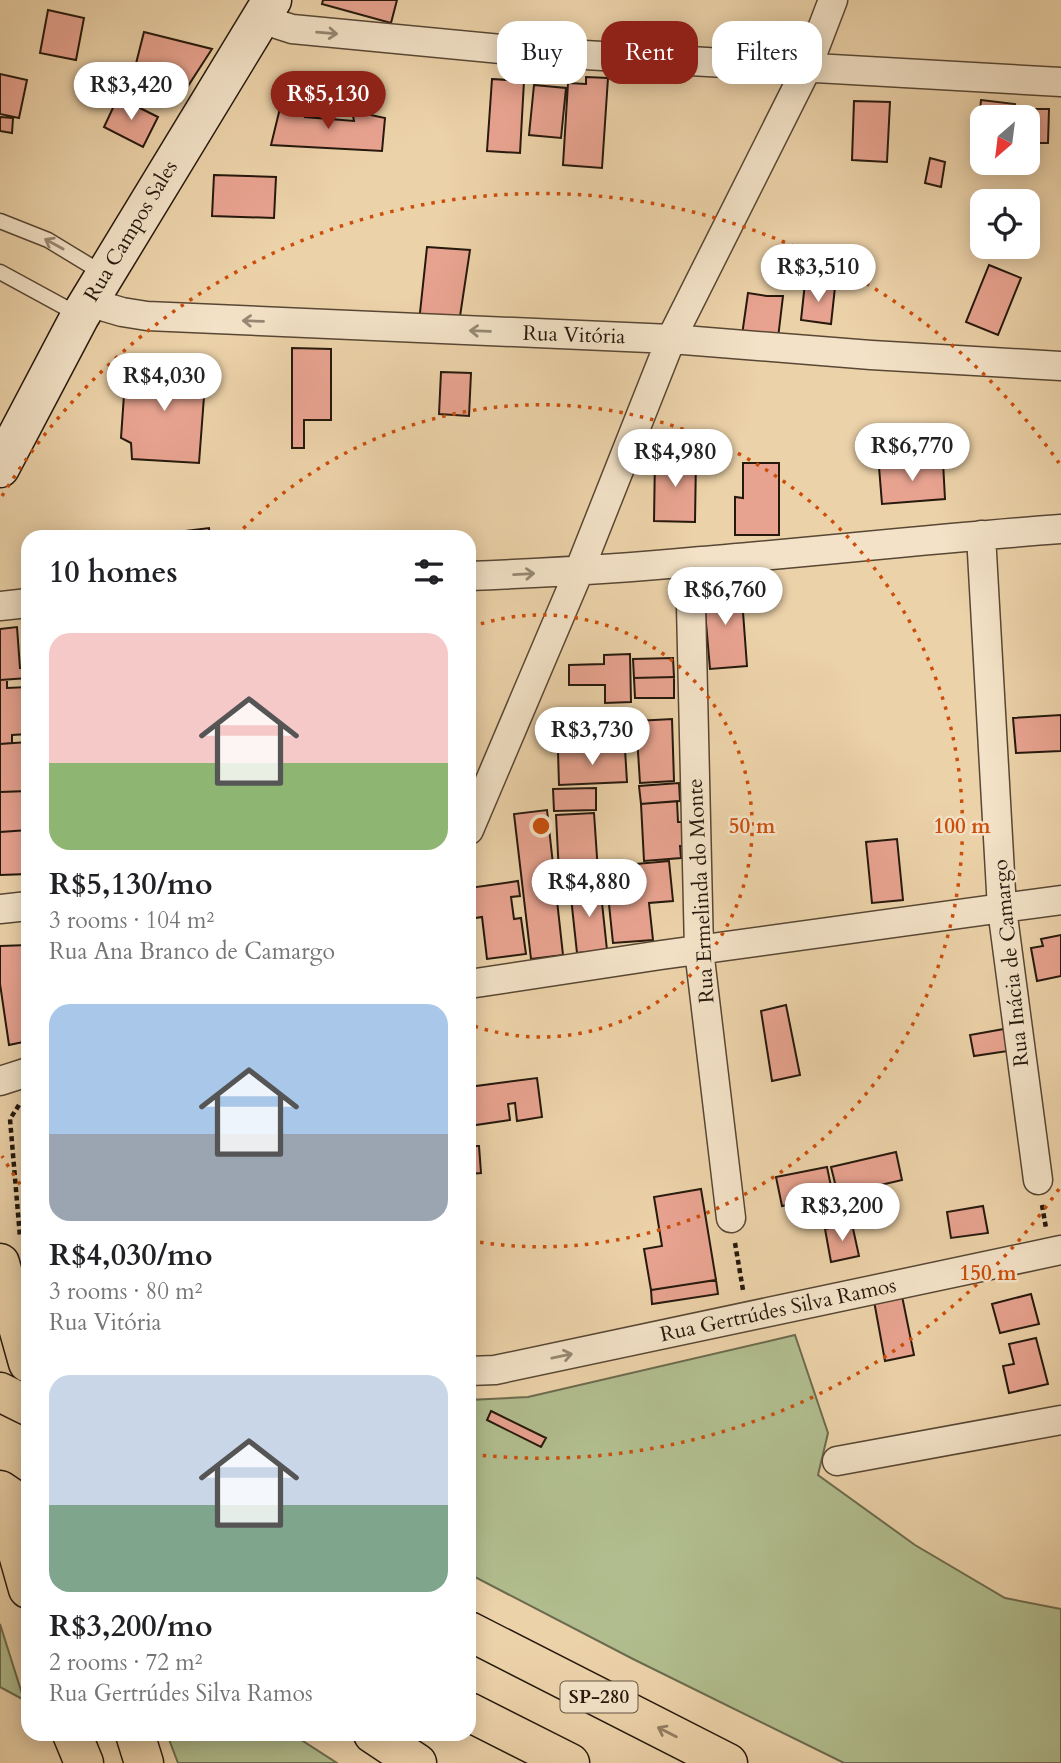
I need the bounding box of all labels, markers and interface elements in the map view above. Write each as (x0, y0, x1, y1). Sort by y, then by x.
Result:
chip: Buy (497, 21, 587, 84)
chip: Rent (601, 21, 698, 84)
chip: Filters (712, 21, 822, 84)
one-way arrow (315, 26, 338, 39)
pin: R$3,420 (66, 62, 196, 122)
text: R$3,420 (90, 69, 172, 100)
pin: R$5,130 (263, 72, 393, 131)
text: R$5,130 (287, 78, 369, 109)
north arrow (970, 105, 1040, 175)
map controls (970, 105, 1040, 259)
street label: Rua Campos Sales (77, 155, 185, 307)
button: locate (970, 189, 1040, 259)
one-way arrow (45, 237, 65, 251)
pin: R$3,510 (753, 244, 883, 304)
text: R$3,510 (777, 251, 859, 282)
one-way arrow (242, 314, 265, 327)
street label: Rua Vitória (522, 319, 626, 351)
one-way arrow (469, 324, 492, 337)
pin: R$4,030 (99, 354, 229, 413)
text: R$4,030 (123, 360, 205, 391)
pin: R$6,770 (847, 424, 977, 483)
pin: R$4,980 (610, 430, 740, 489)
text: R$6,770 (871, 430, 953, 461)
text: R$4,980 (634, 436, 716, 467)
text: 10 homes (49, 552, 178, 593)
icon: filters (410, 553, 448, 591)
one-way arrow (512, 567, 535, 580)
pin: R$6,760 (660, 568, 790, 627)
text: R$6,760 (684, 574, 766, 605)
icon: home (186, 678, 312, 804)
pin: R$3,730 (527, 708, 657, 767)
text: R$3,730 (551, 714, 633, 745)
street label: Rua Ermelinda do Monte (681, 778, 721, 1004)
text: 50 m (729, 812, 776, 841)
text: 100 m (933, 812, 991, 841)
centre of rings (529, 814, 553, 838)
street label: Rua Inácia de Camargo (986, 858, 1036, 1068)
pin: R$4,880 (524, 860, 654, 919)
text: R$5,130/mo (49, 864, 212, 905)
text: R$4,880 (548, 866, 630, 897)
text: 3 rooms · 104 m² (49, 905, 214, 936)
text: Rua Ana Branco de Camargo (49, 936, 335, 967)
icon: home (186, 1049, 312, 1175)
pin: R$3,200 (777, 1184, 907, 1243)
text: R$3,200 (801, 1190, 883, 1221)
text: R$4,030/mo (49, 1235, 212, 1276)
text: 150 m (959, 1259, 1017, 1288)
street label: Rua Gertrúdes Silva Ramos (657, 1271, 899, 1349)
text: 3 rooms · 80 m² (49, 1276, 202, 1307)
text: Rua Vitória (49, 1307, 162, 1338)
one-way arrow (550, 1348, 573, 1362)
icon: home (186, 1420, 312, 1546)
text: R$3,200/mo (49, 1606, 212, 1647)
text: 2 rooms · 72 m² (49, 1647, 202, 1678)
text: Rua Gertrúdes Silva Ramos (49, 1678, 313, 1709)
road number: SP-280 (560, 1681, 638, 1712)
one-way arrow (657, 1725, 678, 1738)

